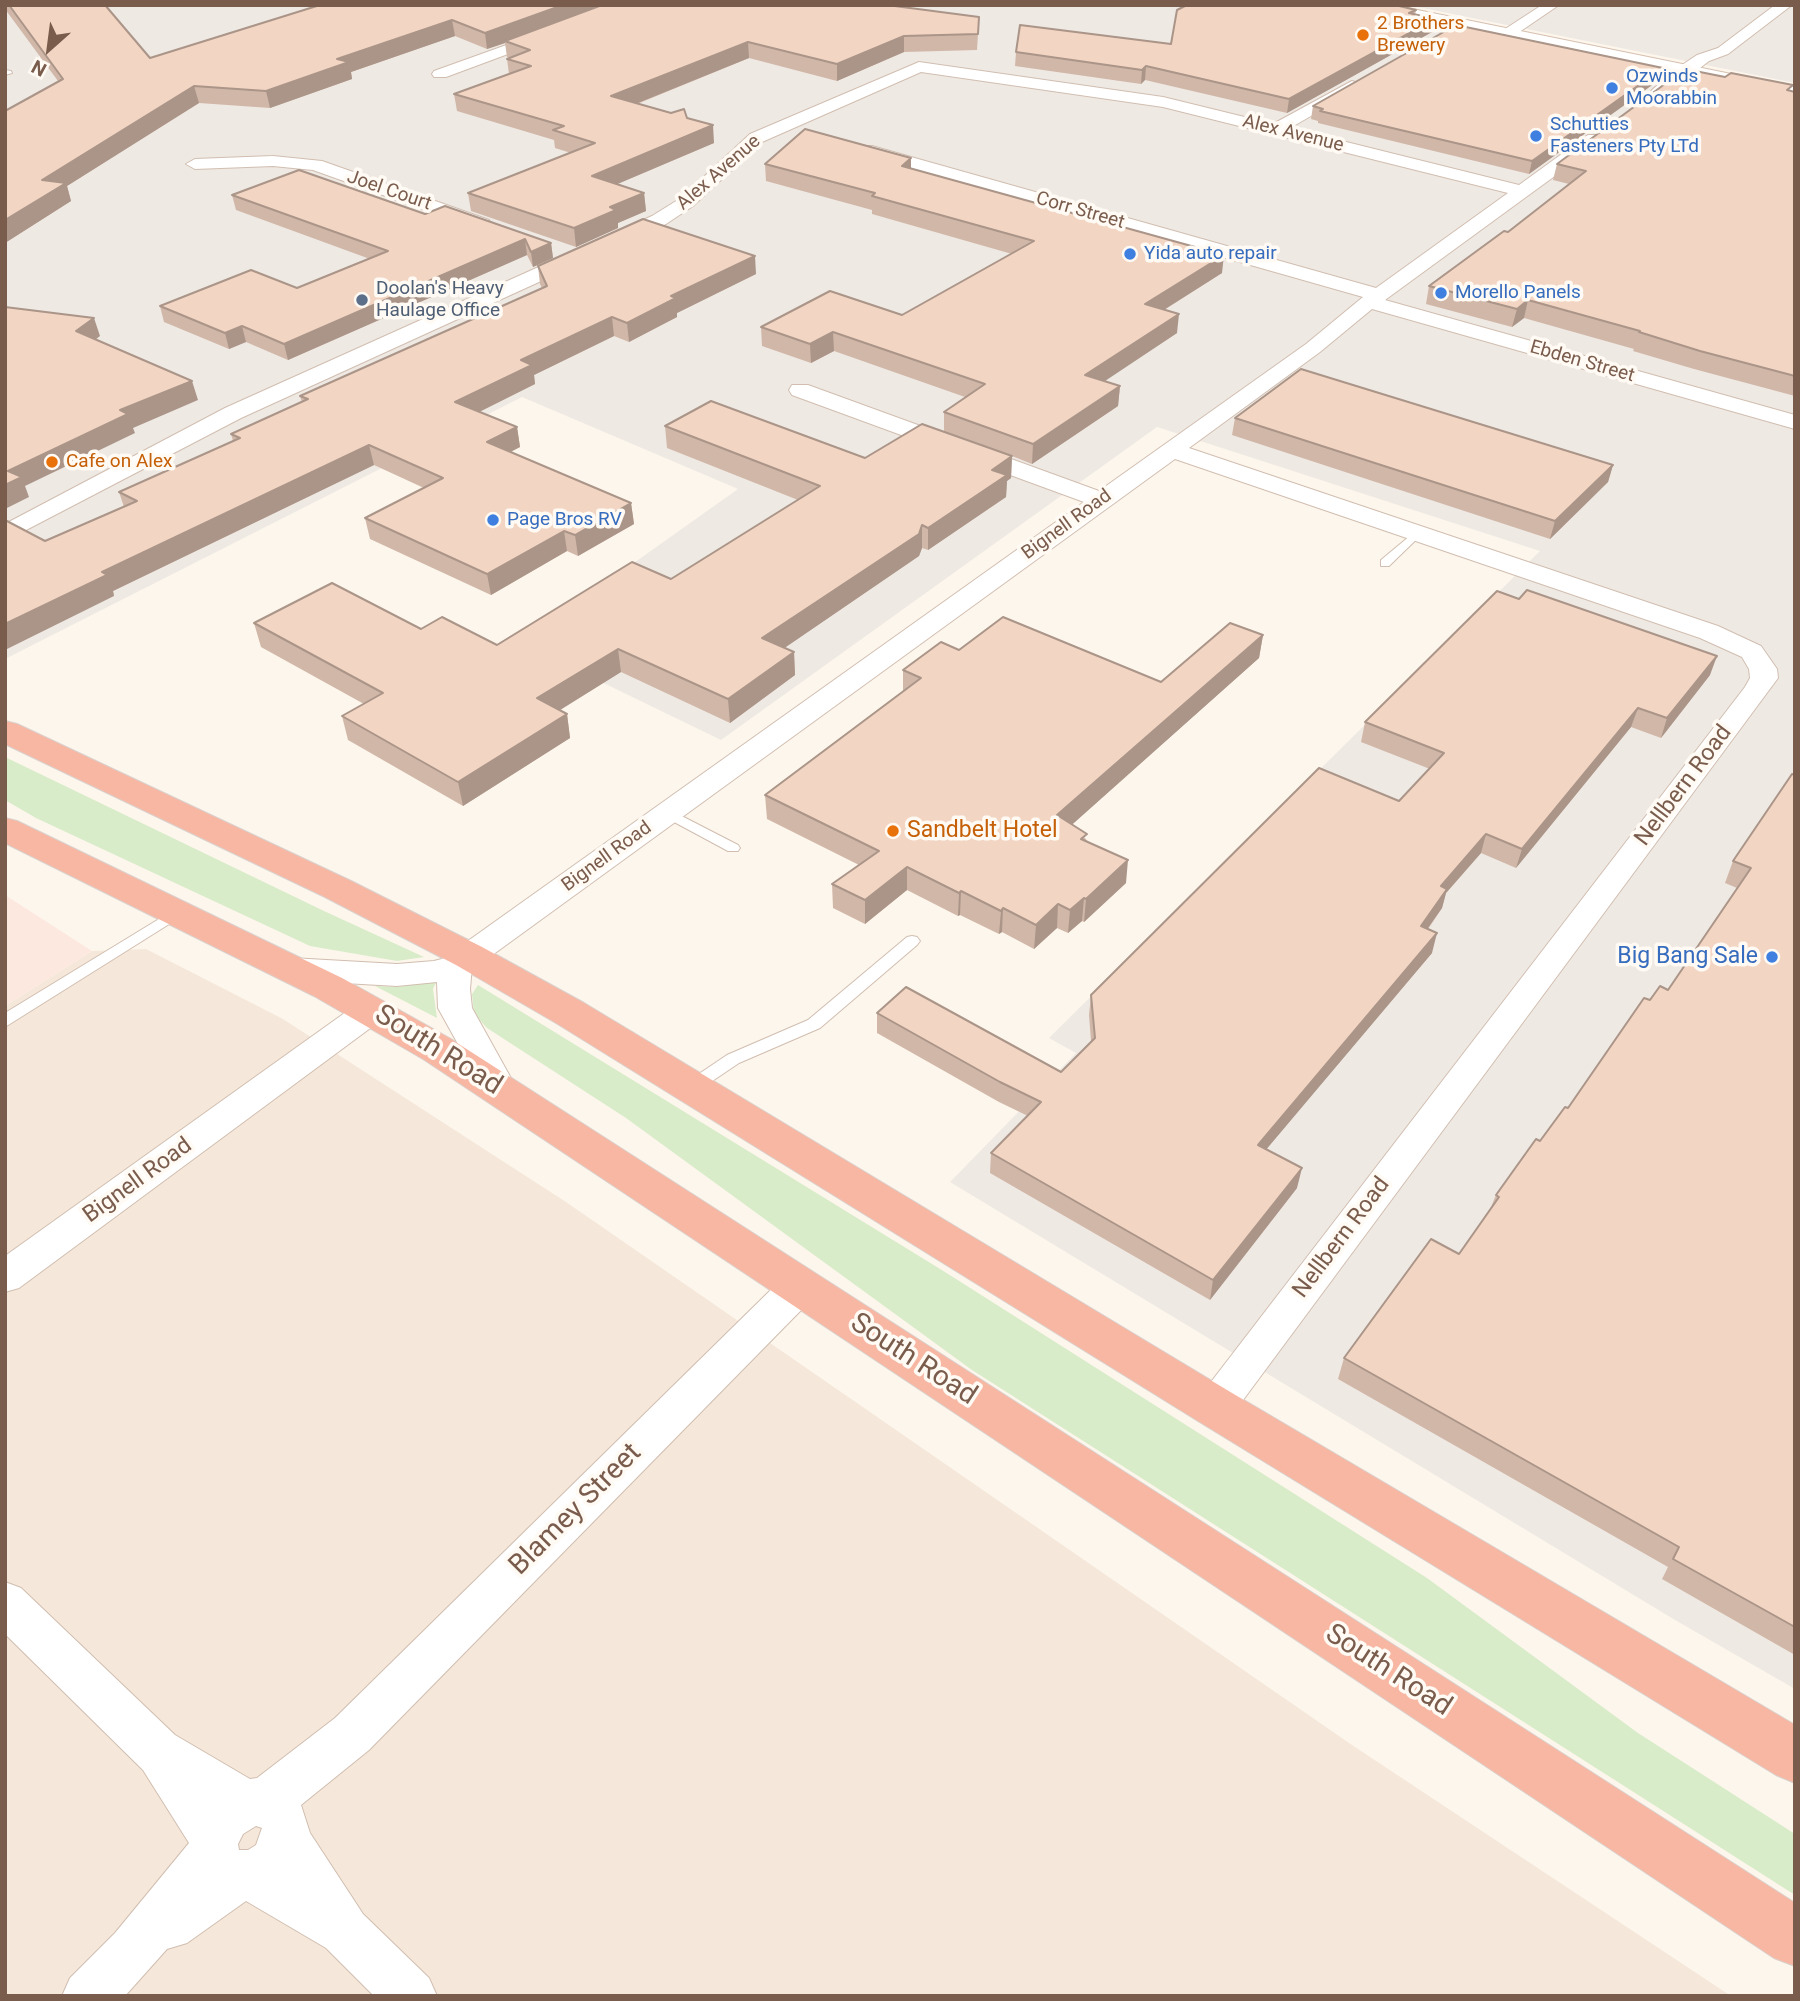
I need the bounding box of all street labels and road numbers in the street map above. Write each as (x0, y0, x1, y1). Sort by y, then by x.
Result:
street label: Alex Avenue (1240, 110, 1346, 158)
street label: Alex Avenue (673, 130, 765, 216)
street label: Joel Court (344, 166, 434, 216)
street label: Corr Street (1033, 188, 1127, 234)
street label: Ebden Street (1527, 336, 1637, 388)
street label: Bignell Road (1018, 485, 1116, 565)
street label: Nellbern Road (1630, 720, 1738, 852)
street label: Bignell Road (558, 817, 656, 897)
street label: South Road (368, 999, 508, 1103)
street label: Bignell Road (78, 1132, 198, 1230)
street label: Nellbern Road (1288, 1172, 1396, 1304)
street label: South Road (844, 1307, 982, 1413)
street label: Blamey Street (503, 1437, 649, 1583)
street label: South Road (1319, 1618, 1457, 1724)

